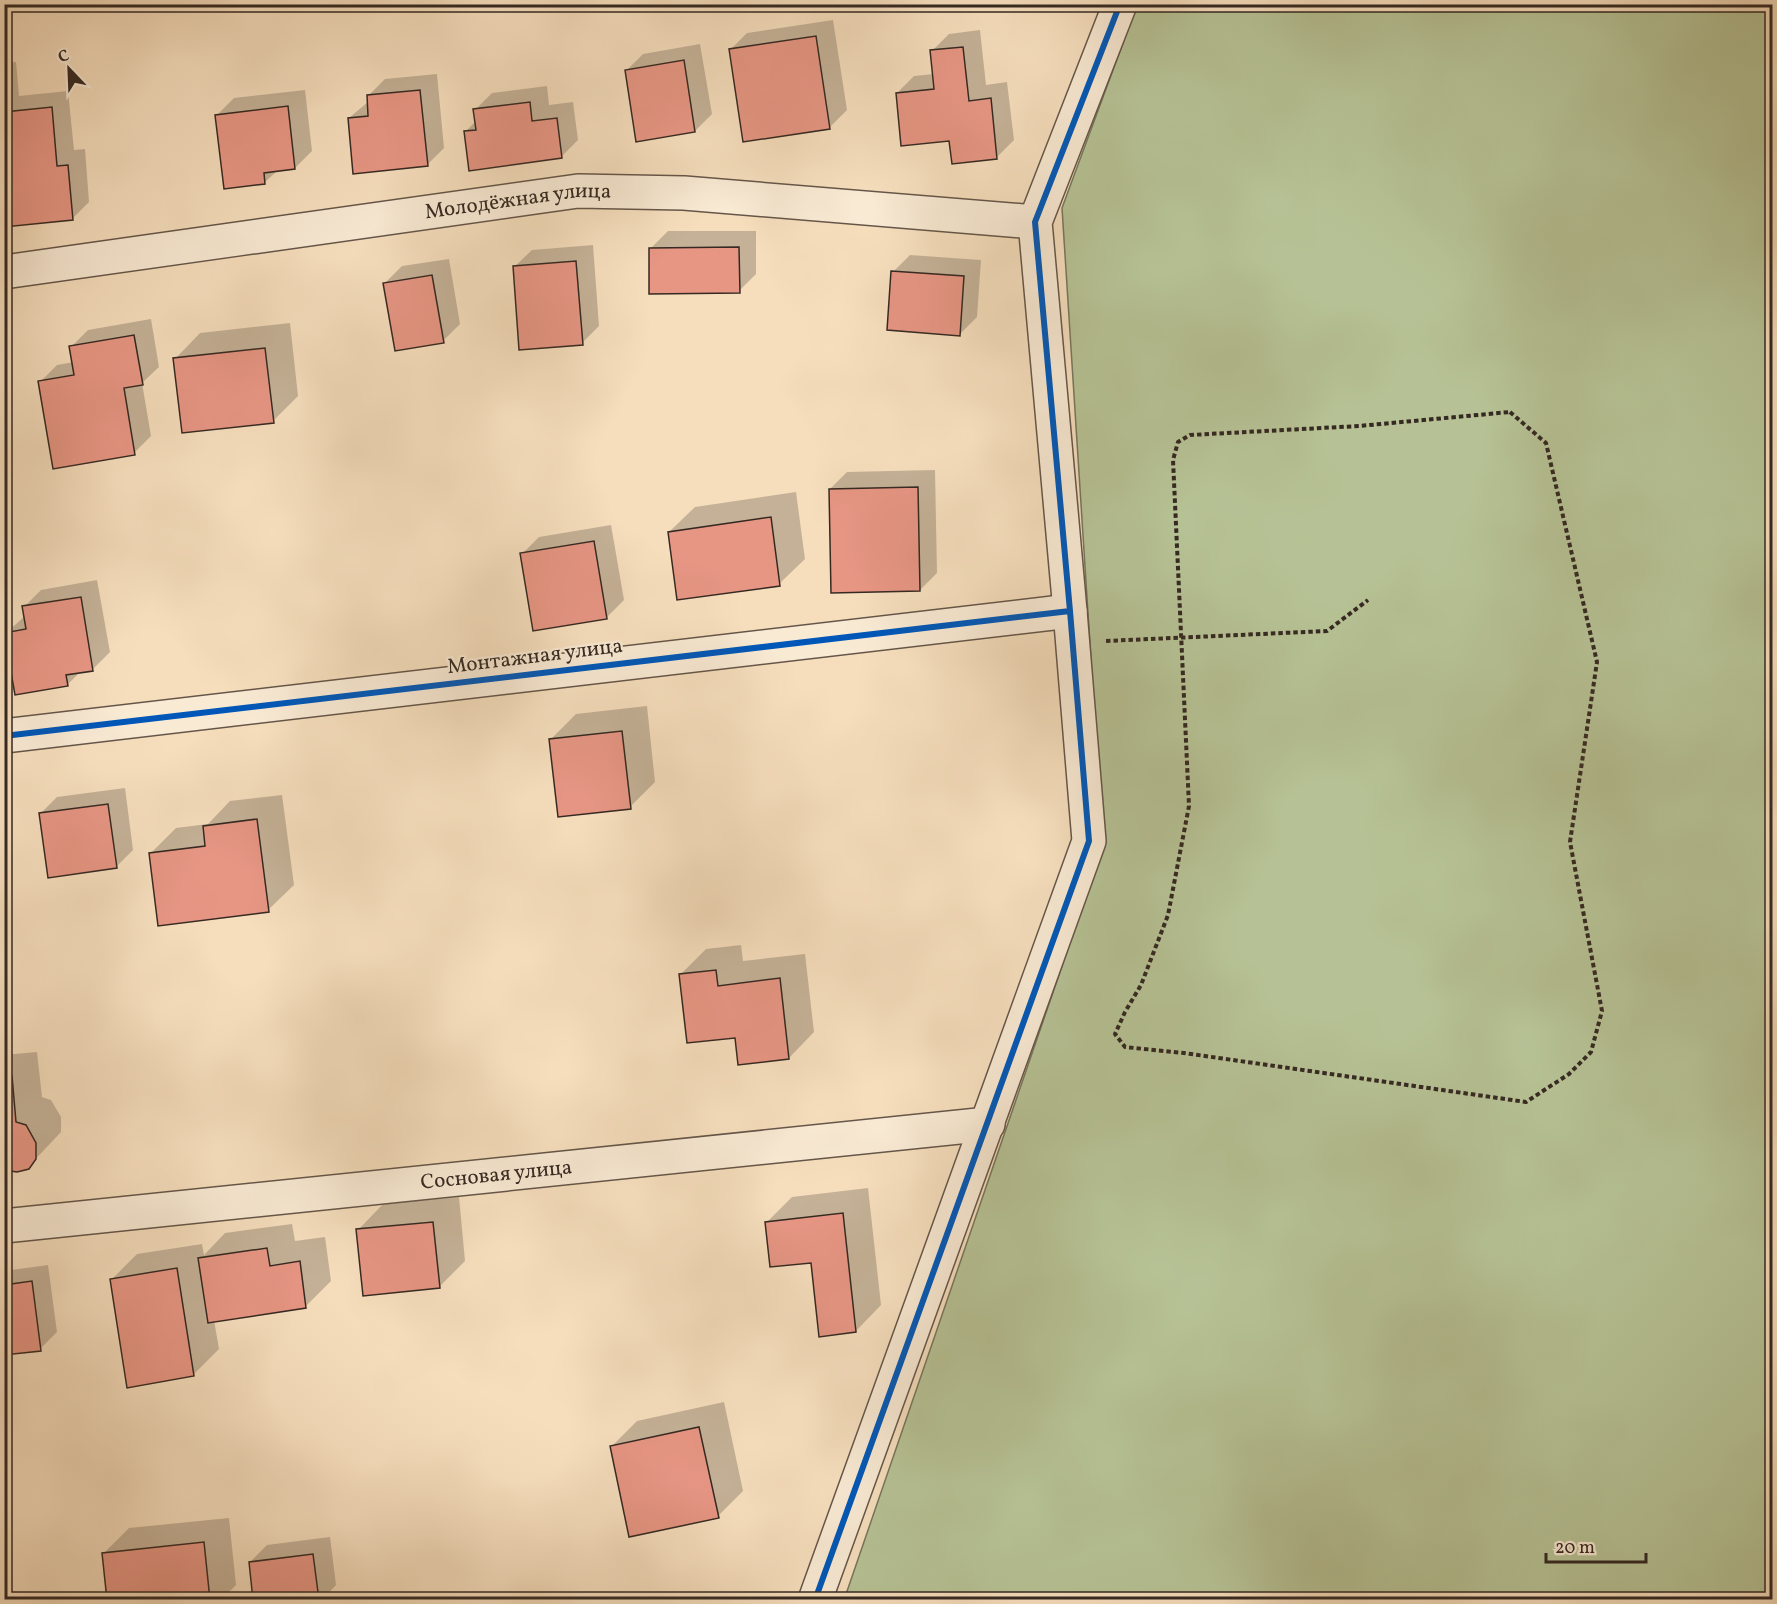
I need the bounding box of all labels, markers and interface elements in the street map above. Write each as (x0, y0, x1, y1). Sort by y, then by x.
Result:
north arrow (39, 39, 99, 99)
text: С (55, 45, 73, 69)
street label: Молодёжная улица (423, 176, 612, 227)
street label: Монтажная улица (446, 632, 624, 682)
street label: Сосновая улица (419, 1153, 574, 1197)
scale bar (1546, 1526, 1646, 1564)
text: 20 m (1555, 1536, 1595, 1561)

